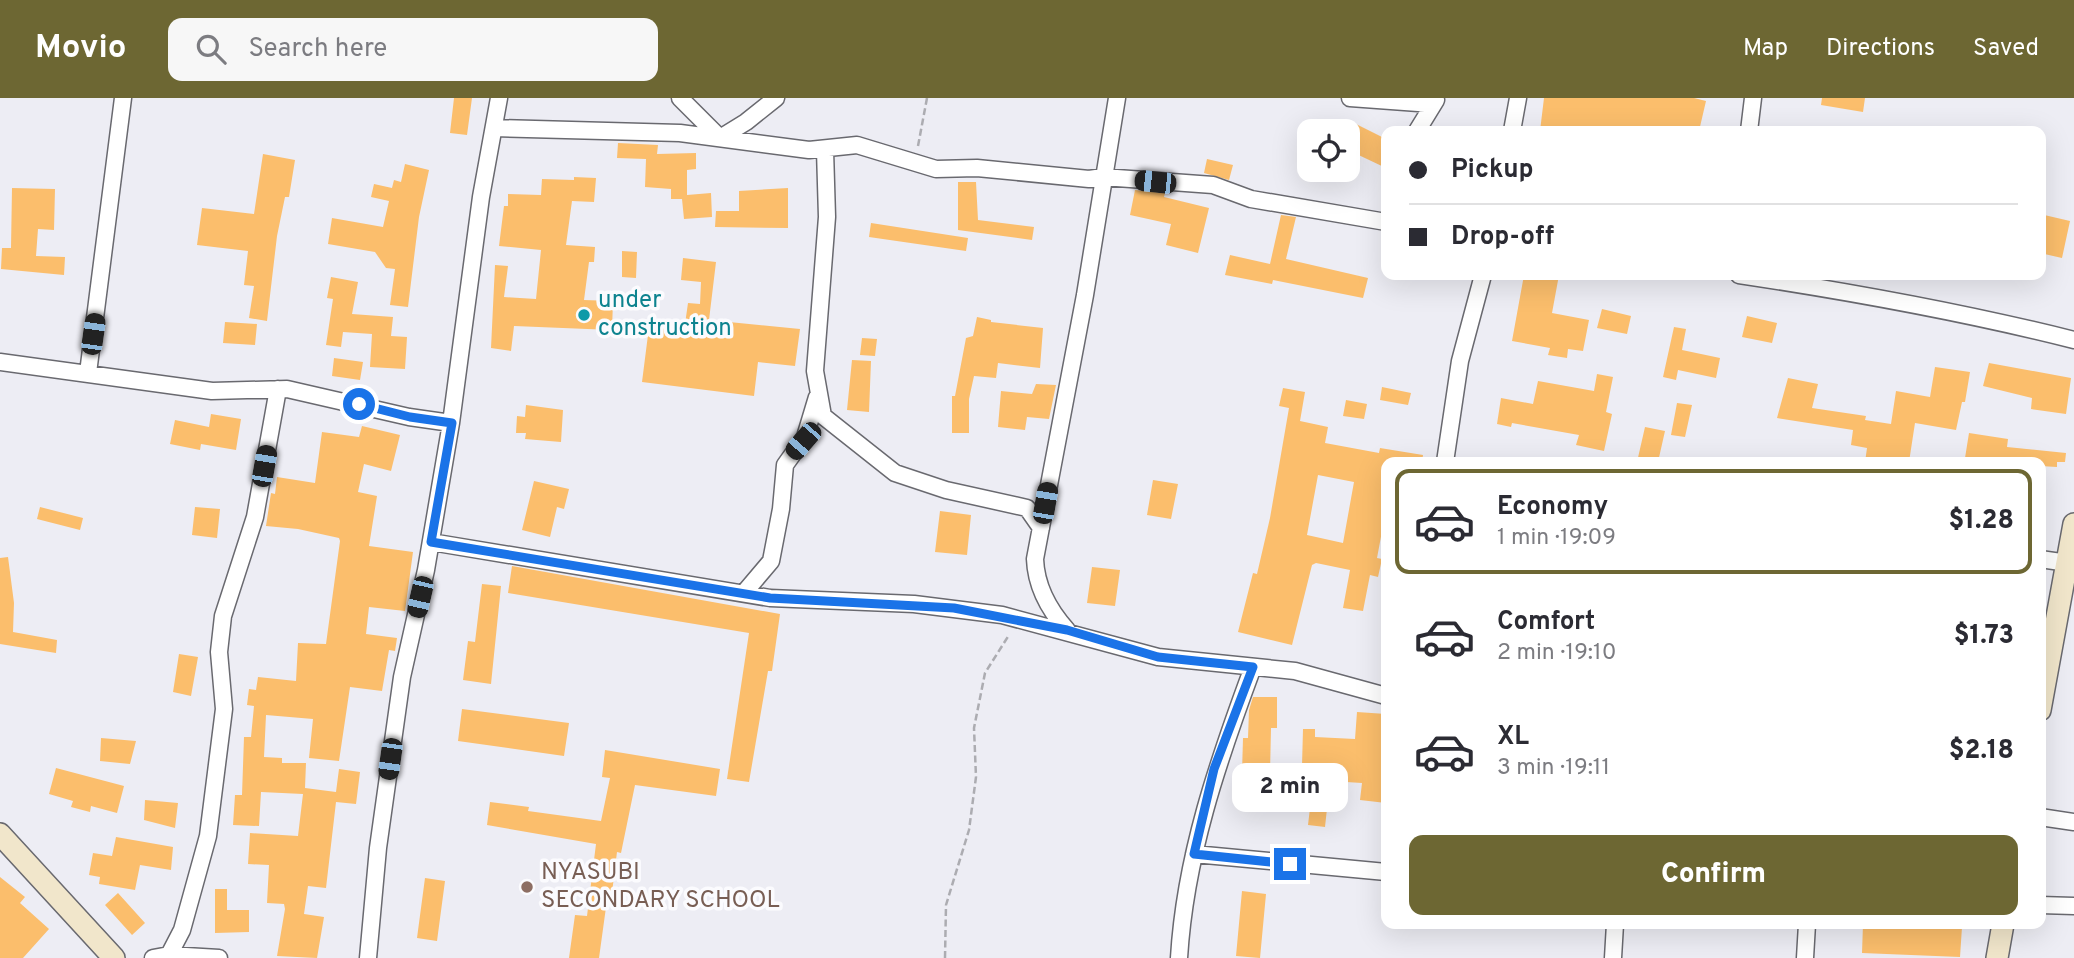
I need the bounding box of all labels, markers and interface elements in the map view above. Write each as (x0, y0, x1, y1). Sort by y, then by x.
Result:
search box (168, 18, 658, 81)
text: Movio (35, 28, 126, 70)
icon: search (192, 30, 230, 68)
text: Search here (248, 33, 387, 66)
text: Map (1743, 34, 1788, 64)
text: Directions (1826, 34, 1935, 64)
text: Saved (1973, 34, 2039, 64)
map controls (1297, 119, 1360, 182)
button: locate (1297, 119, 1360, 182)
text: Pickup (1451, 154, 1534, 187)
car (1134, 169, 1177, 195)
text: Drop-off (1451, 221, 1554, 254)
place label: under construction (598, 286, 732, 344)
marker: under construction (576, 307, 592, 323)
car (80, 312, 107, 356)
route start (343, 388, 375, 420)
car (782, 418, 825, 464)
car (251, 443, 278, 489)
car (1032, 480, 1059, 526)
icon: car (1413, 490, 1476, 553)
text: Economy (1497, 491, 1608, 524)
text: $1.28 (1948, 505, 2014, 538)
text: 1 min · 19:09 (1497, 524, 1616, 553)
car (406, 574, 435, 620)
icon: car (1413, 605, 1476, 668)
text: Comfort (1497, 606, 1595, 639)
text: $1.73 (1954, 620, 2014, 653)
text: 2 min · 19:10 (1497, 639, 1616, 668)
icon: car (1413, 720, 1476, 783)
text: XL (1497, 721, 1529, 754)
text: $2.18 (1949, 735, 2014, 768)
car (377, 737, 404, 781)
text: 3 min · 19:11 (1497, 754, 1610, 783)
callout: 2 min (1232, 762, 1348, 812)
text: 2 min (1260, 773, 1320, 802)
button: Confirm (1409, 835, 2018, 915)
route end (1274, 848, 1306, 880)
place label: NYASUBI SECONDARY SCHOOL (541, 858, 780, 916)
marker: NYASUBI SECONDARY SCHOOL (519, 879, 535, 895)

